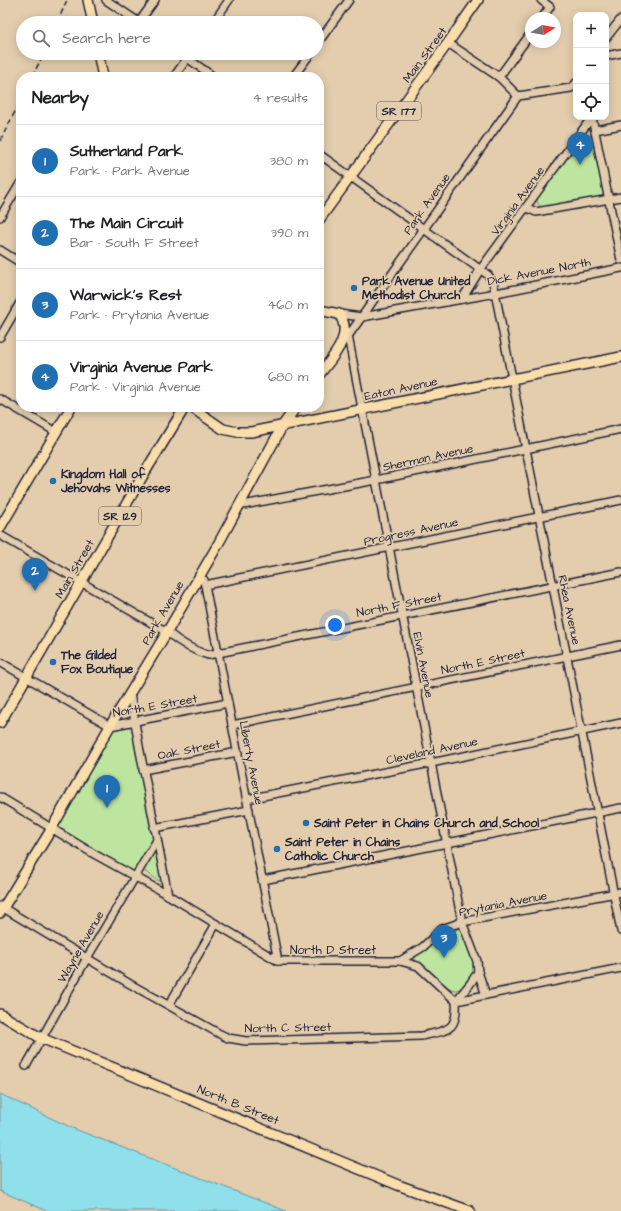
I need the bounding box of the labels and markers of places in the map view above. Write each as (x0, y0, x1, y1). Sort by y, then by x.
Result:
pin: 4 (567, 132, 593, 165)
place label: Park Avenue United Methodist Church (362, 273, 471, 304)
marker: Park Avenue United Methodist Church (349, 283, 359, 293)
place label: Kingdom Hall of Jehovahs Witnesses (60, 466, 171, 497)
marker: Kingdom Hall of Jehovahs Witnesses (48, 476, 58, 486)
pin: 2 (22, 558, 48, 591)
place label: The Gilded Fox Boutique (60, 647, 134, 679)
marker: The Gilded Fox Boutique (48, 657, 58, 667)
pin: 1 (94, 775, 120, 808)
place label: Saint Peter in Chains Church and School (313, 815, 539, 832)
marker: Saint Peter in Chains Church and School (301, 818, 311, 828)
place label: Saint Peter in Chains Catholic Church (284, 834, 400, 865)
marker: Saint Peter in Chains Catholic Church (272, 844, 282, 854)
pin: 3 (431, 925, 457, 958)

